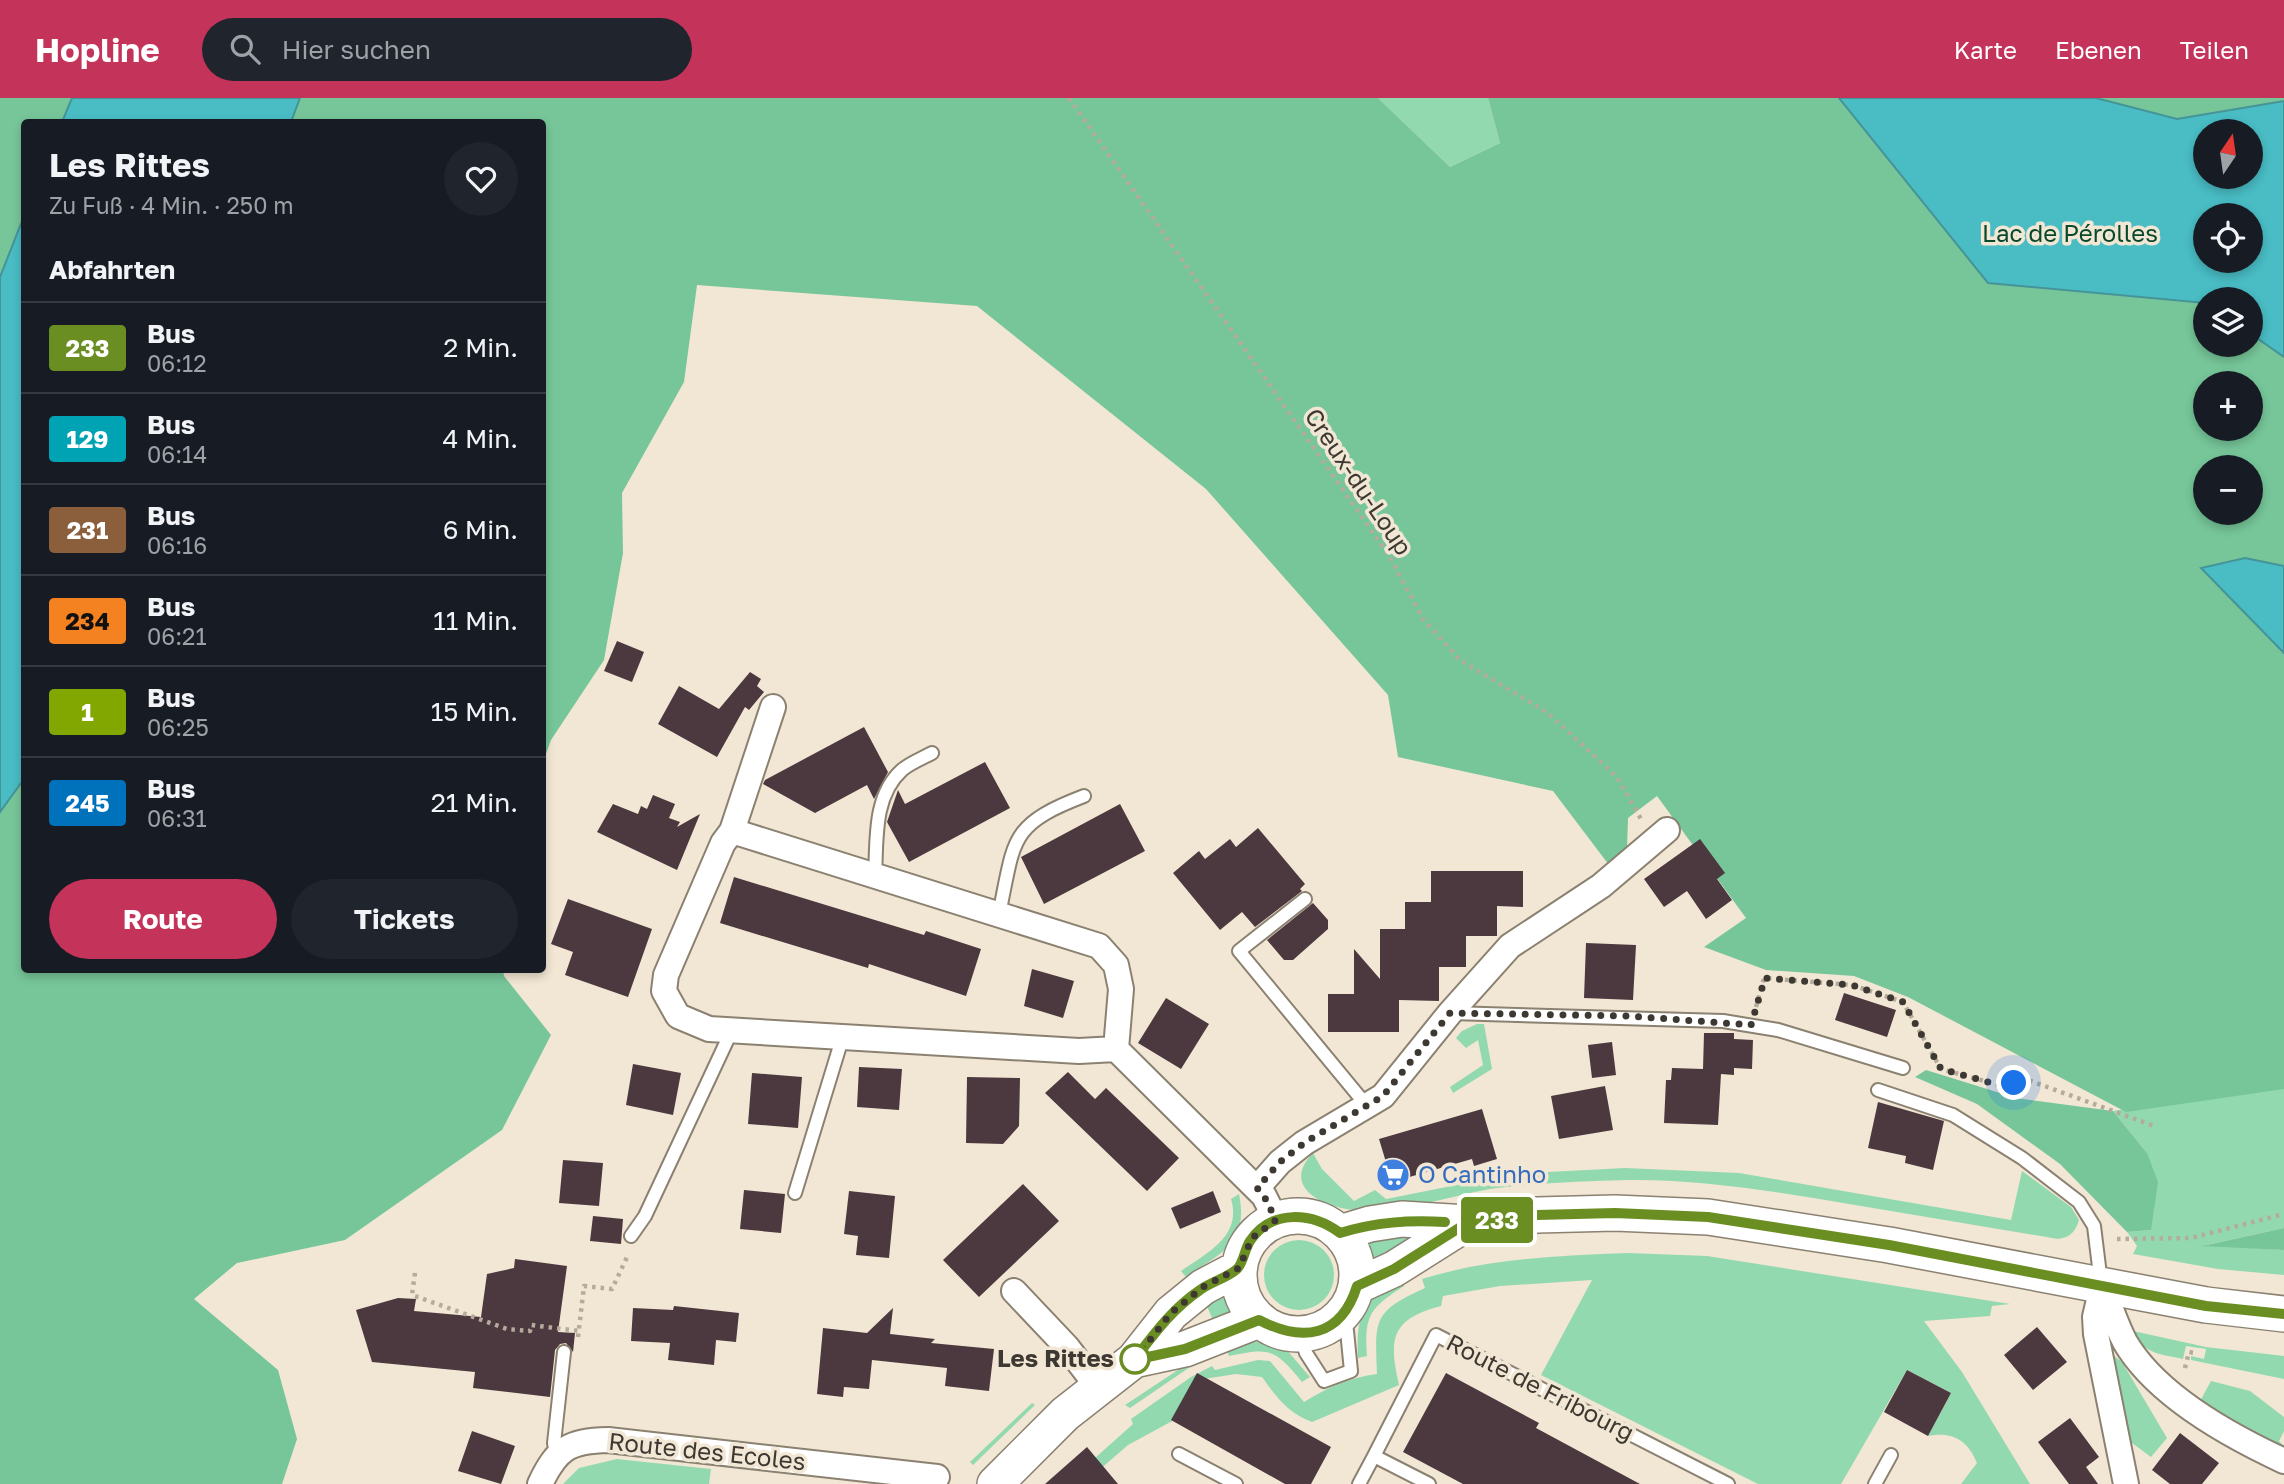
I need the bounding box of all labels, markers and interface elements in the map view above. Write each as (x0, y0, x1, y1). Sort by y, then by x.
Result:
search box (202, 18, 692, 81)
text: Hopline (35, 30, 160, 69)
icon: search (226, 30, 264, 68)
text: Hier suchen (282, 34, 431, 65)
text: Karte (1954, 35, 2017, 64)
text: Ebenen (2055, 35, 2142, 64)
text: Teilen (2180, 35, 2249, 64)
north arrow (2193, 119, 2263, 189)
map controls (2193, 119, 2263, 525)
button: heart (444, 142, 518, 216)
text: Les Rittes (49, 145, 210, 184)
text: Zu Fuß · 4 Min. · 250 m (49, 191, 294, 219)
button: locate (2193, 203, 2263, 273)
park label: Lac de Pérolles (1982, 218, 2158, 247)
text: Abfahrten (49, 254, 175, 285)
button: layers (2193, 287, 2263, 357)
text: Bus (147, 318, 195, 349)
text: 2 Min. (443, 332, 518, 363)
text: 233 (66, 333, 109, 362)
text: 06:12 (147, 349, 207, 377)
button: + (2193, 371, 2263, 441)
street label: Creux-du-Loup (1299, 402, 1419, 560)
text: Bus (147, 409, 195, 440)
text: 4 Min. (443, 423, 518, 454)
text: 129 (66, 424, 109, 453)
text: 06:14 (147, 440, 207, 468)
button: − (2193, 455, 2263, 525)
text: Bus (147, 500, 195, 531)
text: 6 Min. (443, 514, 518, 545)
text: 231 (67, 515, 108, 544)
text: 06:16 (147, 531, 207, 559)
text: Bus (147, 591, 195, 622)
text: 11 Min. (433, 605, 518, 636)
text: 234 (65, 606, 110, 635)
text: 06:21 (147, 622, 207, 650)
text: Bus (147, 682, 195, 713)
text: 15 Min. (431, 696, 518, 727)
text: 1 (81, 697, 94, 726)
text: 06:25 (147, 713, 209, 741)
text: Bus (147, 773, 195, 804)
text: 21 Min. (431, 787, 518, 818)
text: 245 (65, 788, 110, 817)
text: 06:31 (147, 804, 207, 832)
button: Route (49, 879, 277, 959)
button: Tickets (291, 879, 518, 959)
your location (1996, 1065, 2031, 1100)
supermarket icon: O Cantinho (1374, 1156, 1412, 1194)
place label: O Cantinho (1418, 1159, 1546, 1188)
line badge: 233 (1457, 1197, 1537, 1243)
text: 233 (1475, 1205, 1519, 1234)
street label: Route de Fribourg (1442, 1327, 1639, 1447)
place label: Les Rittes (997, 1343, 1114, 1372)
marker: Les Rittes (1120, 1344, 1150, 1374)
street label: Route des Ecoles (607, 1426, 807, 1475)

